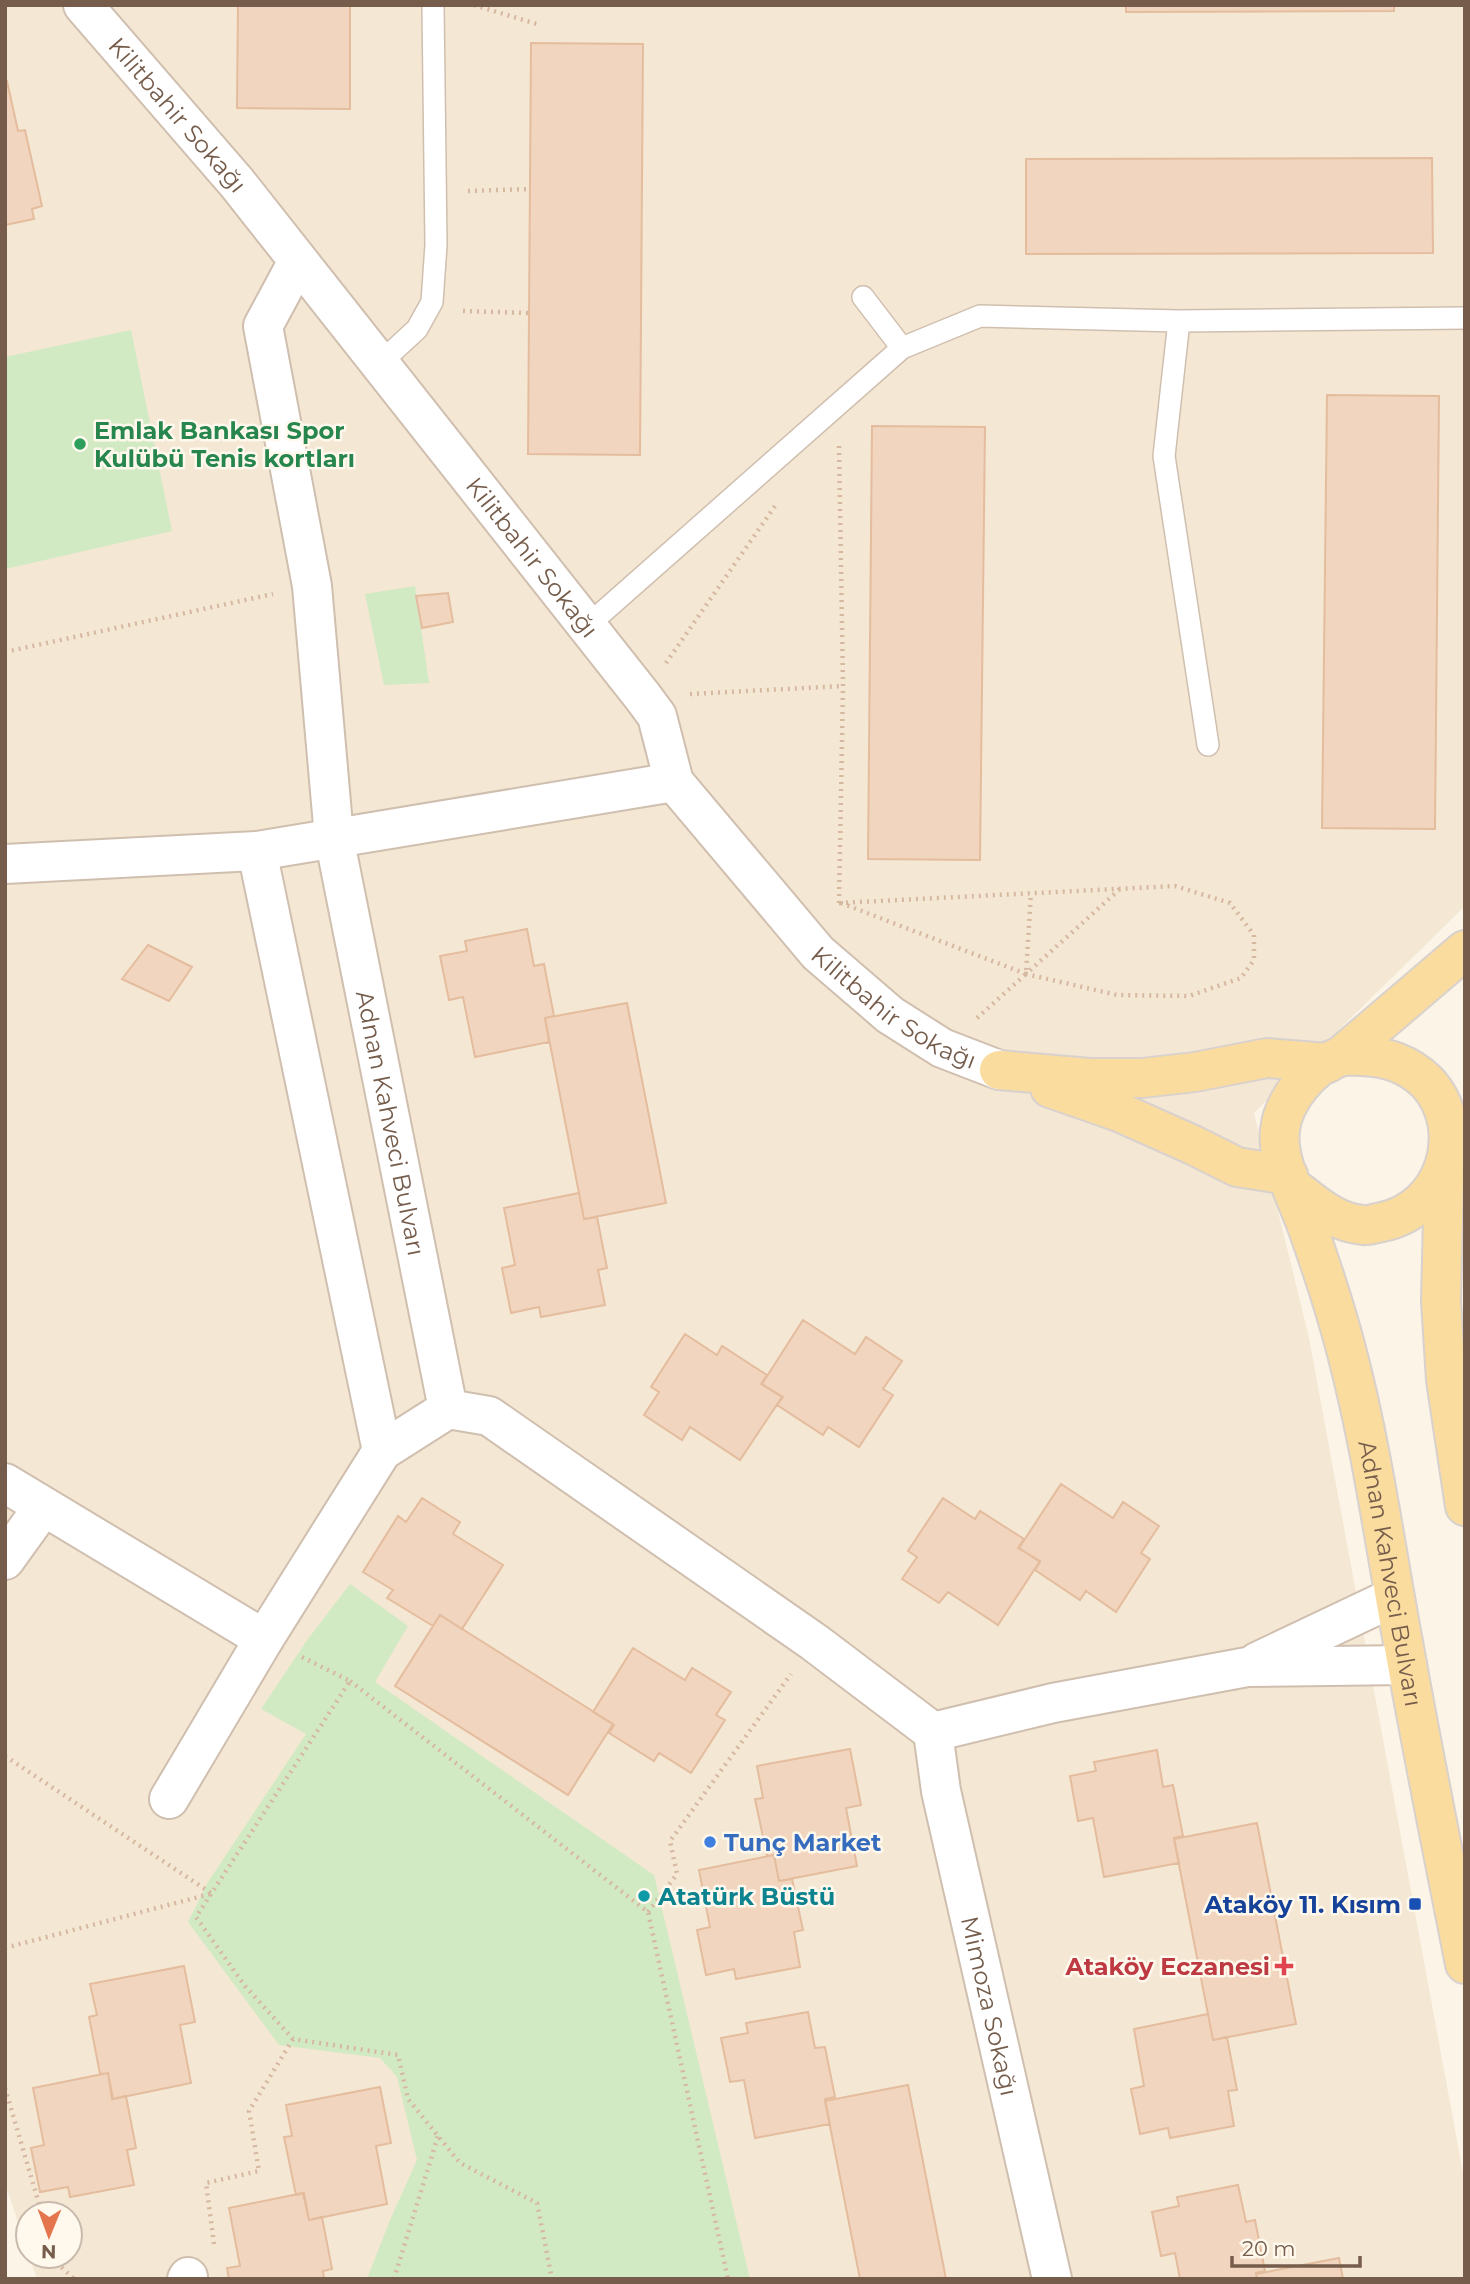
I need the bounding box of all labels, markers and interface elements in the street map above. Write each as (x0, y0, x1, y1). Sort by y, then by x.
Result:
street label: Kilitbahir Sokağı (103, 31, 253, 198)
place label: Emlak Bankası Spor Kulübü Tenis kortları (94, 416, 355, 473)
marker: Emlak Bankası Spor Kulübü Tenis kortları (72, 436, 88, 452)
street label: Kilitbahir Sokağı (460, 471, 605, 643)
street label: Kilitbahir Sokağı (806, 940, 981, 1074)
street label: Adnan Kahveci Bulvarı (350, 988, 432, 1258)
street label: Adnan Kahveci Bulvarı (1353, 1438, 1429, 1709)
place label: Tunç Market (724, 1828, 882, 1857)
marker: Tunç Market (702, 1834, 718, 1850)
place label: Atatürk Büstü (657, 1882, 835, 1911)
marker: Atatürk Büstü (636, 1888, 652, 1904)
place label: Ataköy 11. Kısım (1203, 1890, 1401, 1919)
marker: Ataköy 11. Kısım (1407, 1896, 1423, 1912)
street label: Mimoza Sokağı (955, 1913, 1024, 2099)
place label: Ataköy Eczanesi (1065, 1952, 1270, 1981)
marker: Ataköy Eczanesi (1276, 1958, 1292, 1974)
north arrow (14, 2200, 84, 2270)
scale bar (1232, 2224, 1360, 2268)
text: 20 m (1242, 2236, 1296, 2261)
text: N (41, 2240, 57, 2263)

